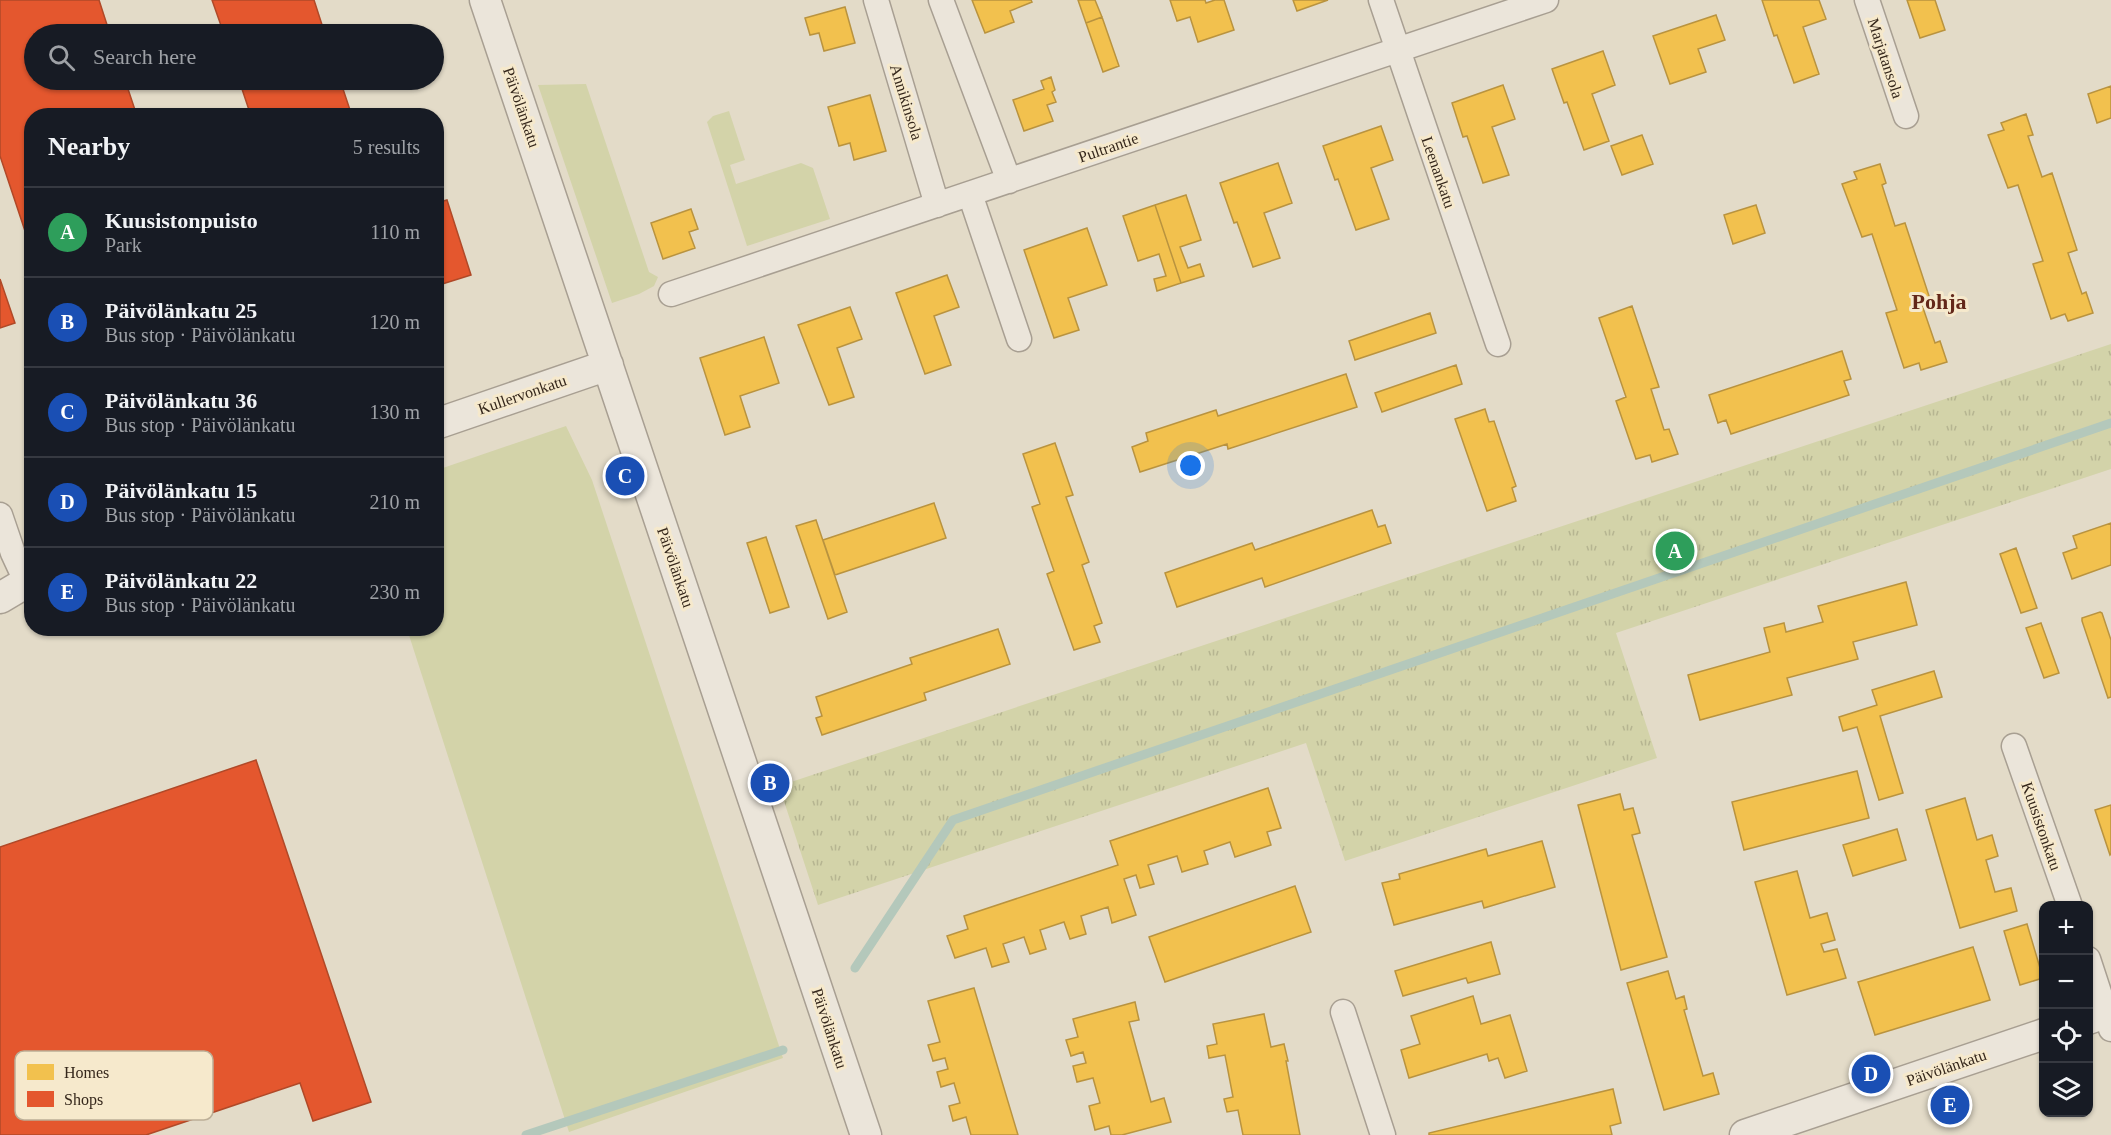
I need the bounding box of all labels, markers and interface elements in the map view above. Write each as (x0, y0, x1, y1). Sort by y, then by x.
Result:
street label: Marjatansola (1864, 16, 1907, 101)
search box (24, 24, 444, 90)
icon: search (45, 41, 78, 74)
text: Search here (93, 44, 196, 69)
street label: Annikinsola (887, 62, 926, 142)
street label: Päivölänkatu (500, 65, 543, 149)
street label: Pultrantie (1076, 129, 1140, 166)
text: Nearby (48, 132, 130, 161)
street label: Leenankatu (1418, 134, 1459, 210)
text: 5 results (353, 136, 420, 158)
text: Kuusistonpuisto (105, 208, 258, 233)
text: A (60, 221, 75, 243)
text: 110 m (370, 221, 420, 243)
text: Park (105, 234, 142, 256)
district label: Pohja (1912, 289, 1967, 314)
text: Päivölänkatu 25 (105, 298, 257, 323)
text: B (61, 311, 74, 333)
text: 120 m (369, 311, 420, 333)
text: Bus stop · Päivölänkatu (105, 324, 296, 346)
street label: Kullervonkatu (476, 371, 569, 418)
text: Päivölänkatu 36 (105, 388, 257, 413)
text: C (60, 401, 75, 423)
text: 130 m (369, 401, 420, 423)
text: Bus stop · Päivölänkatu (105, 414, 296, 436)
your location (1176, 451, 1205, 480)
pin: C (606, 454, 644, 498)
text: Päivölänkatu 15 (105, 478, 257, 503)
text: D (60, 491, 75, 513)
text: 210 m (369, 491, 420, 513)
text: Bus stop · Päivölänkatu (105, 504, 296, 526)
street label: Päivölänkatu (654, 525, 697, 609)
pin: A (1656, 528, 1694, 574)
text: Päivölänkatu 22 (105, 568, 257, 593)
text: E (61, 581, 74, 603)
text: 230 m (369, 581, 420, 603)
text: Bus stop · Päivölänkatu (105, 594, 296, 616)
pin: B (750, 760, 790, 806)
street label: Kuusistonkatu (2018, 780, 2065, 873)
map controls (2039, 901, 2093, 1117)
button: + (2039, 901, 2093, 955)
button: − (2039, 955, 2093, 1009)
street label: Päivölänkatu (809, 986, 851, 1071)
button: locate (2039, 1009, 2093, 1063)
street label: Päivölänkatu (1904, 1046, 1988, 1089)
legend (15, 1051, 213, 1120)
pin: D (1852, 1052, 1890, 1096)
button: layers (2039, 1063, 2093, 1117)
text: Homes (64, 1064, 109, 1081)
pin: E (1930, 1082, 1970, 1128)
text: Shops (64, 1091, 103, 1109)

